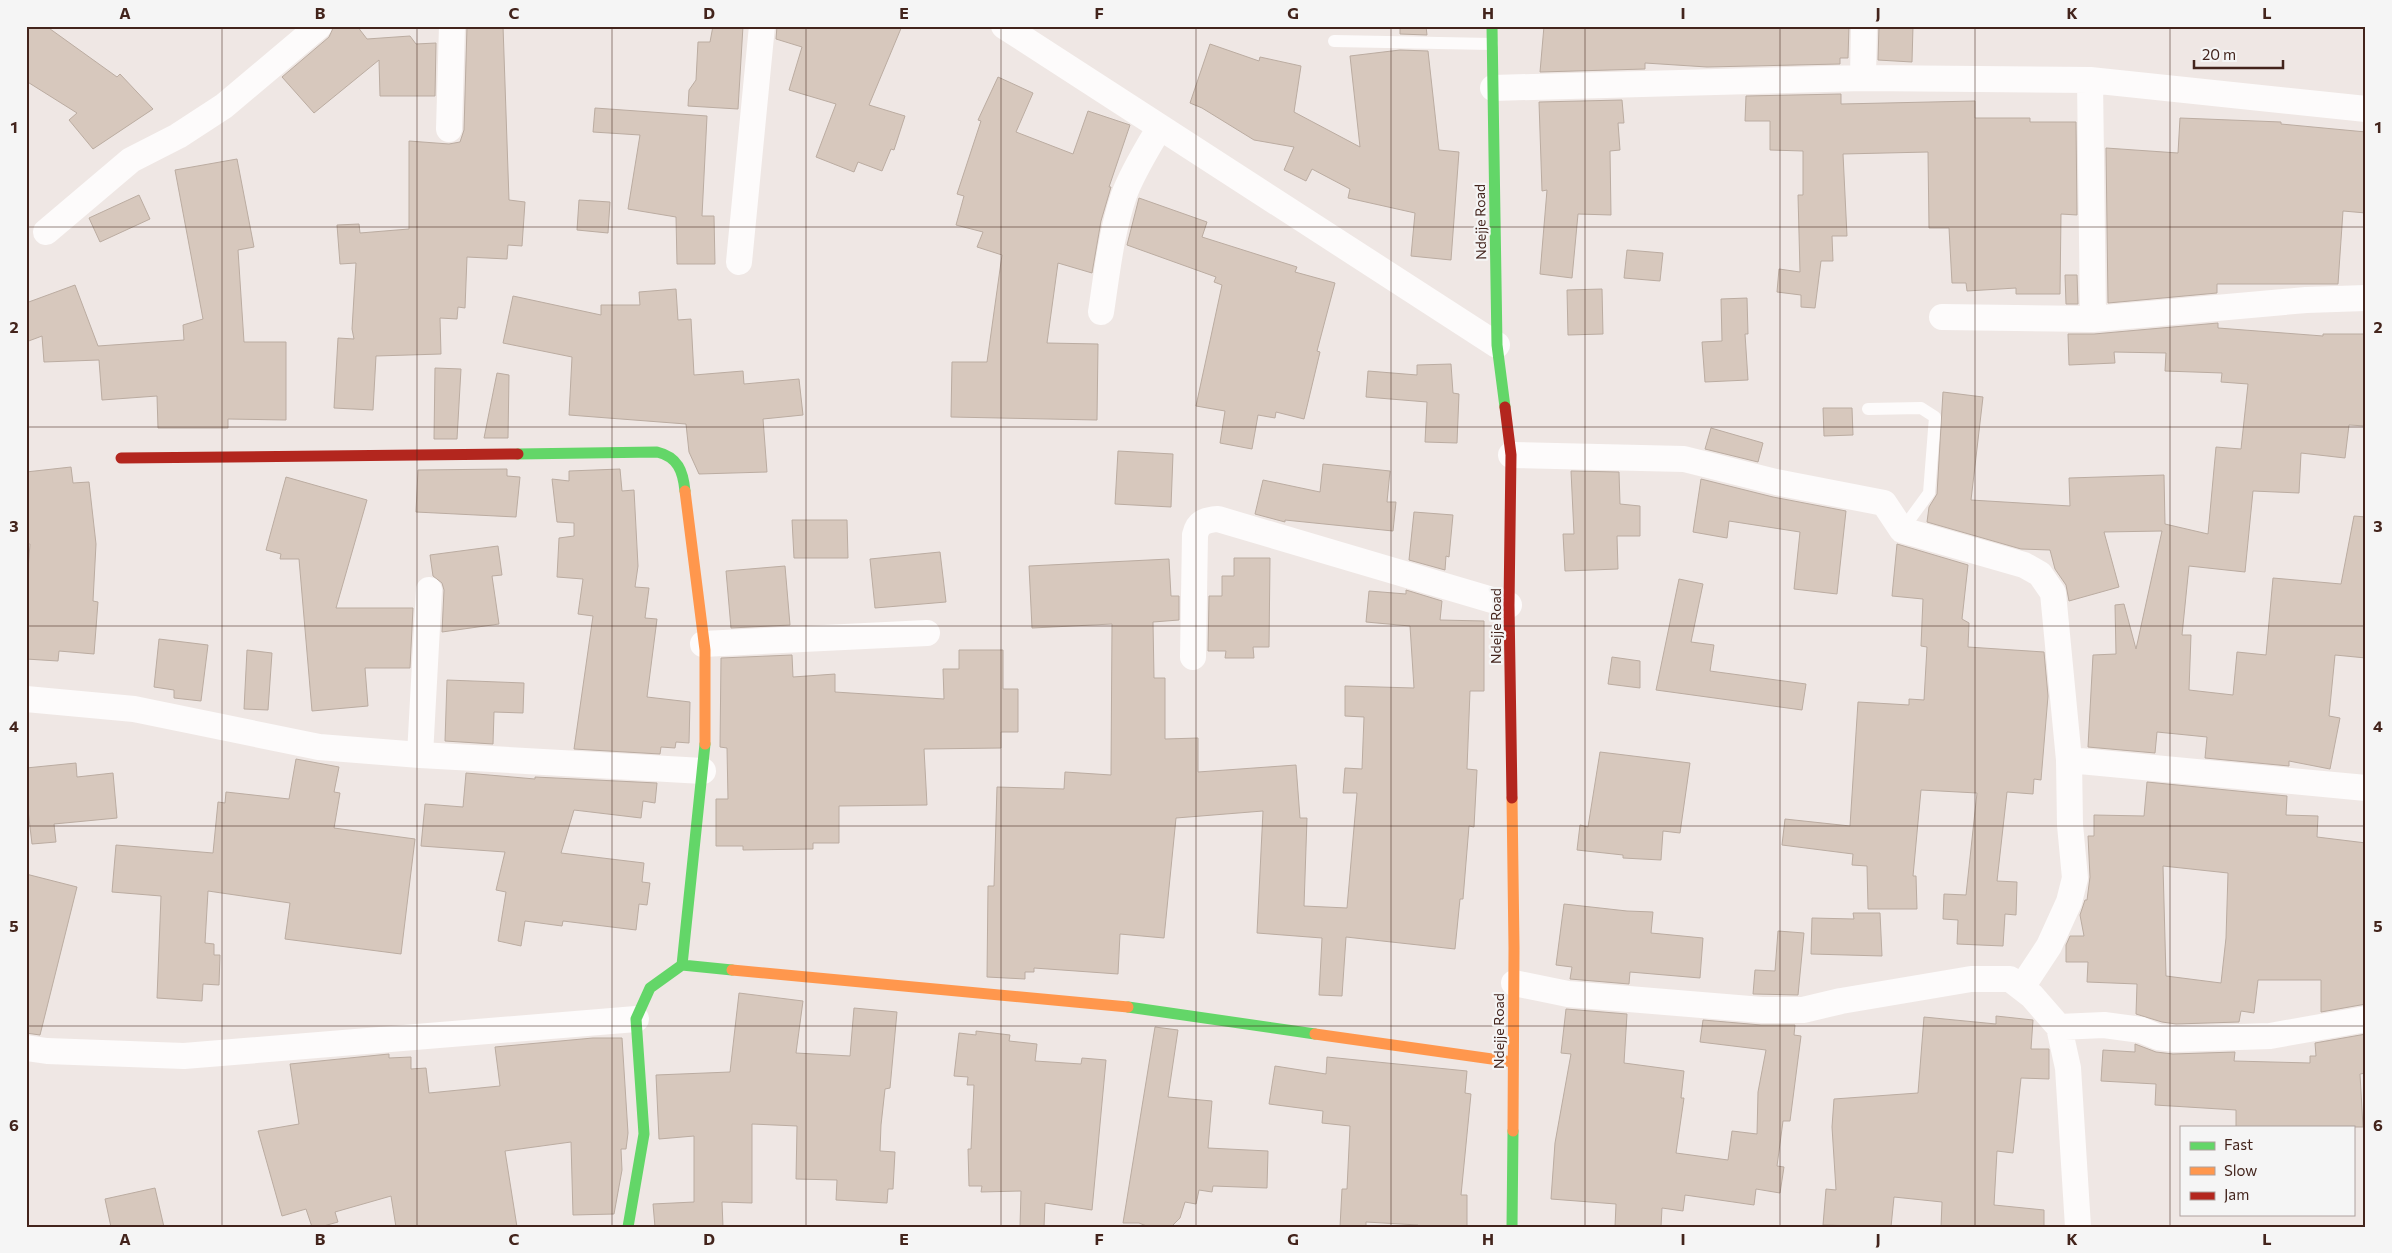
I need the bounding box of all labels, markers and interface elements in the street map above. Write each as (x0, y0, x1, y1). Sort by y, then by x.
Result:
text: A (119, 3, 131, 22)
text: B (315, 3, 326, 22)
text: C (509, 3, 520, 22)
text: D (703, 3, 715, 22)
text: E (899, 3, 909, 22)
text: F (1094, 3, 1104, 22)
text: G (1287, 3, 1299, 22)
text: H (1482, 3, 1494, 22)
text: I (1680, 3, 1686, 22)
text: J (1875, 3, 1881, 22)
text: K (2066, 3, 2078, 22)
text: L (2262, 3, 2272, 22)
scale bar (2194, 38, 2283, 70)
text: 20 m (2202, 45, 2236, 63)
text: 1 (10, 117, 18, 136)
text: 1 (2374, 117, 2382, 136)
street label: Ndejje Road (1471, 184, 1489, 260)
text: 2 (9, 317, 19, 336)
text: 2 (2373, 317, 2383, 336)
text: 3 (9, 516, 19, 535)
text: 3 (2373, 516, 2383, 535)
street label: Ndejje Road (1487, 588, 1504, 664)
text: 4 (9, 716, 19, 735)
text: 4 (2373, 716, 2383, 735)
text: 5 (9, 916, 19, 935)
text: 5 (2373, 916, 2383, 935)
street label: Ndejje Road (1490, 993, 1507, 1069)
text: 6 (9, 1115, 19, 1134)
text: 6 (2373, 1115, 2383, 1134)
legend (2180, 1126, 2354, 1216)
text: Fast (2224, 1135, 2253, 1153)
text: Slow (2224, 1161, 2257, 1179)
text: Jam (2224, 1185, 2249, 1203)
text: A (119, 1229, 131, 1248)
text: B (315, 1229, 326, 1248)
text: C (509, 1229, 520, 1248)
text: D (703, 1229, 715, 1248)
text: E (899, 1229, 909, 1248)
text: F (1094, 1229, 1104, 1248)
text: G (1287, 1229, 1299, 1248)
text: H (1482, 1229, 1494, 1248)
text: I (1680, 1229, 1686, 1248)
text: J (1875, 1229, 1881, 1248)
text: K (2066, 1229, 2078, 1248)
text: L (2262, 1229, 2272, 1248)

